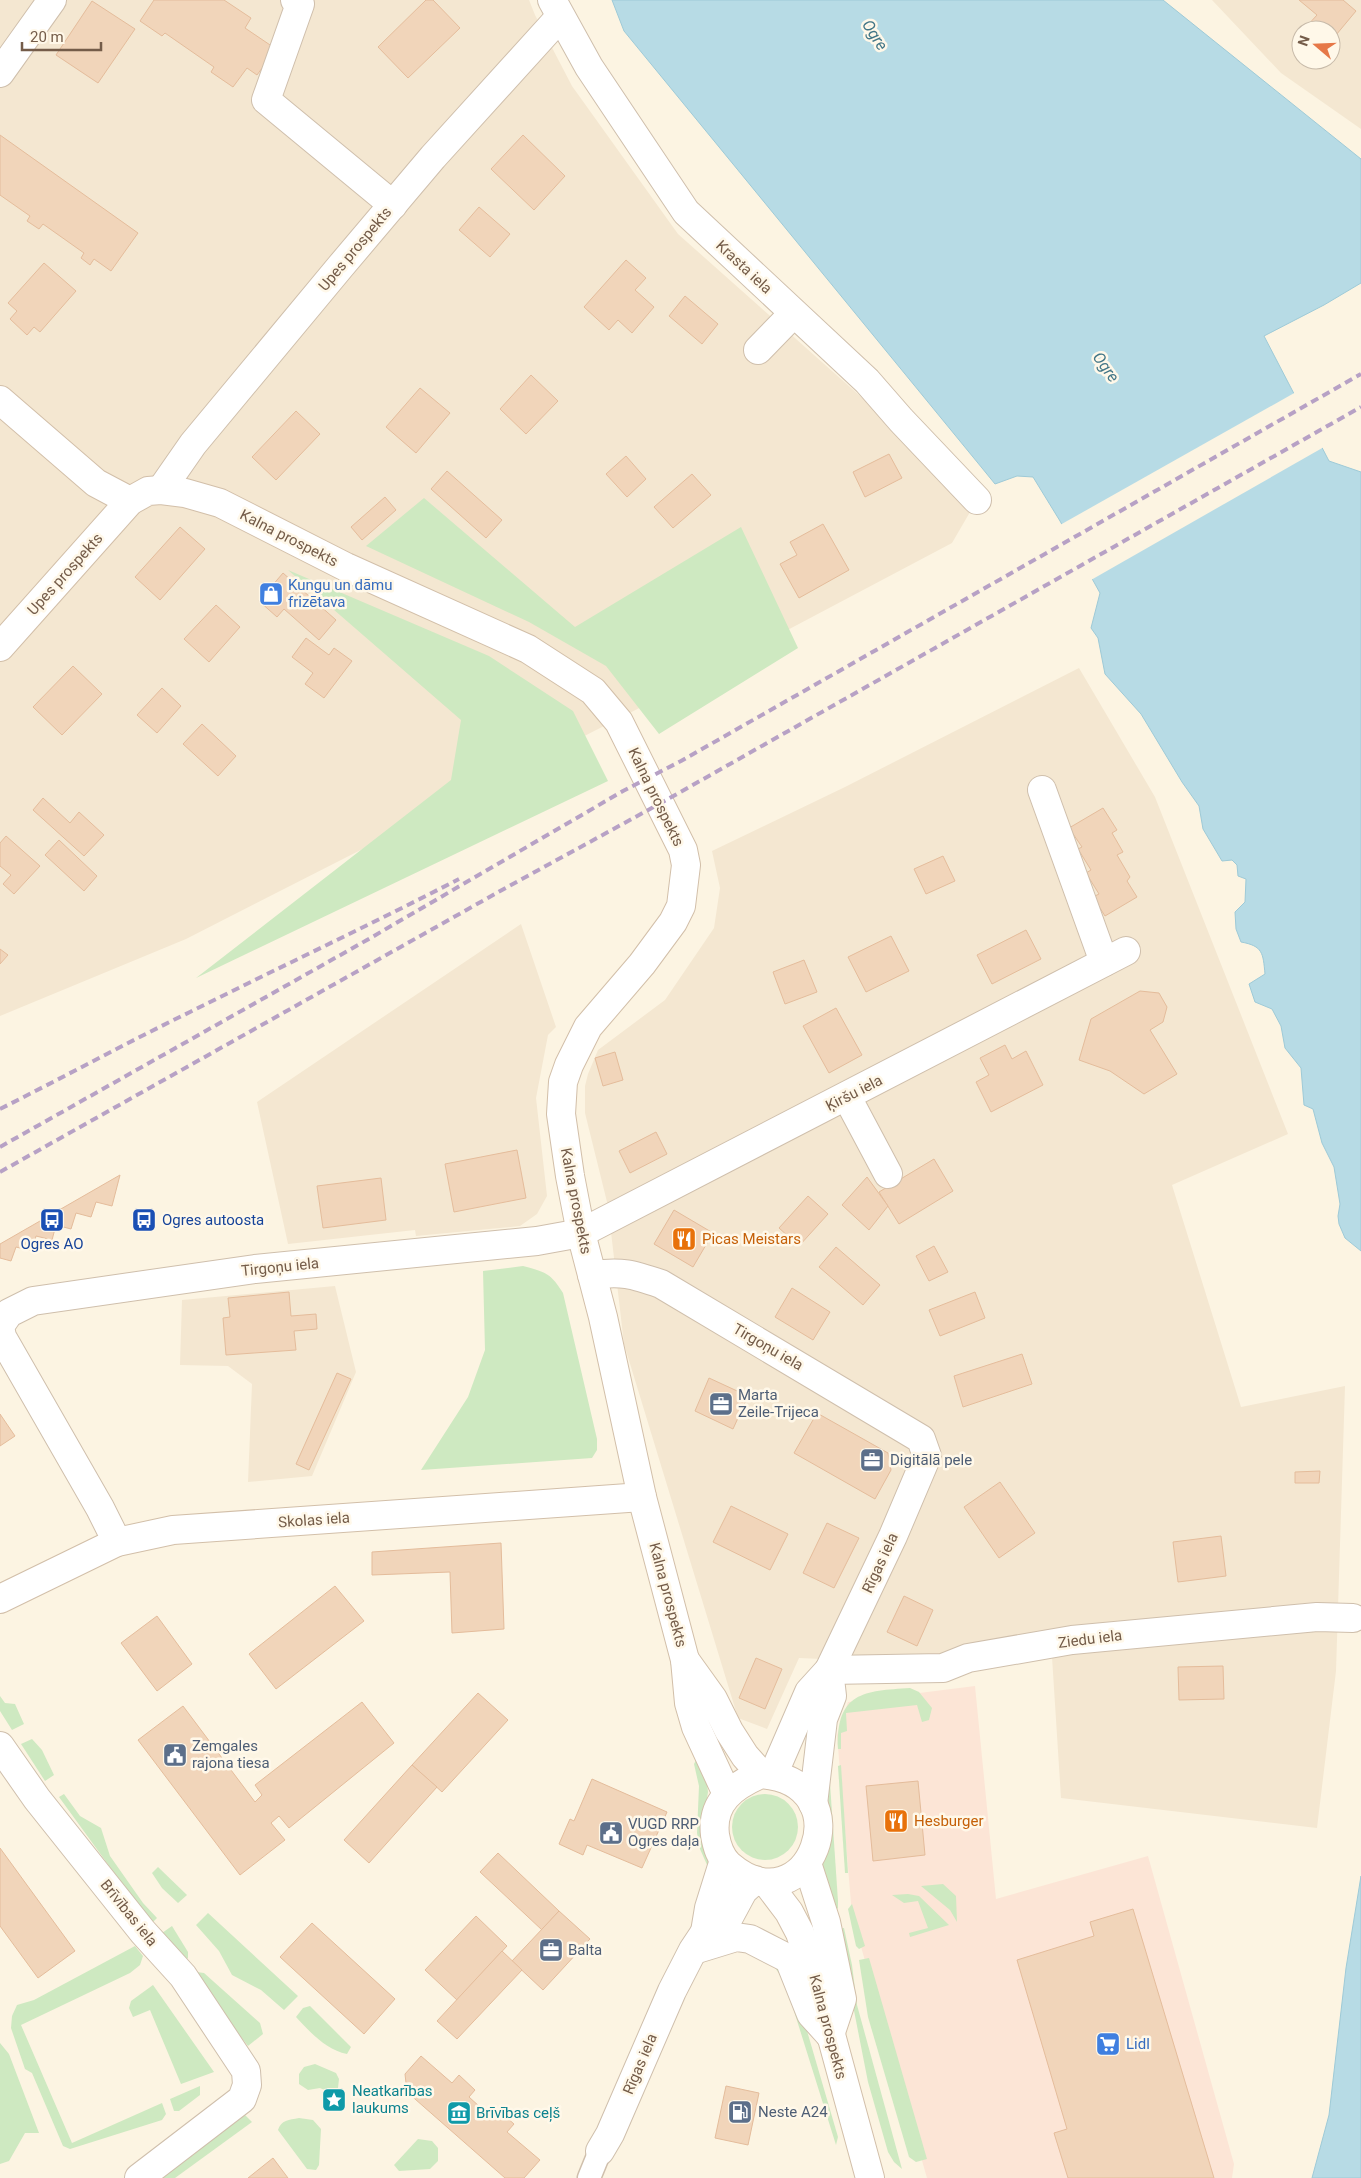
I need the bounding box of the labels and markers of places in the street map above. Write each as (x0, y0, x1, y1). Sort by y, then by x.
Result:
place label: Kungu un dāmu frizētava (288, 576, 393, 611)
shop icon: Kungu un dāmu frizētava (258, 581, 284, 607)
bus stop icon: Ogres AO (39, 1207, 65, 1233)
bus stop icon: Ogres autoosta (131, 1207, 157, 1233)
place label: Ogres autoosta (162, 1211, 264, 1229)
restaurant icon: Picas Meistars (671, 1226, 697, 1252)
place label: Picas Meistars (702, 1230, 801, 1248)
place label: Ogres AO (20, 1235, 84, 1253)
place label: Marta Zeile-Trijeca (738, 1386, 819, 1421)
office icon: Marta Zeile-Trijeca (708, 1391, 734, 1417)
office icon: Digitālā pele (859, 1447, 885, 1473)
place label: Digitālā pele (890, 1451, 972, 1469)
place label: Zemgales rajona tiesa (192, 1737, 270, 1772)
public building icon: Zemgales rajona tiesa (162, 1742, 188, 1768)
restaurant icon: Hesburger (883, 1808, 909, 1834)
place label: Hesburger (914, 1812, 984, 1830)
place label: VUGD RRP Ogres daļa (628, 1815, 700, 1850)
public building icon: VUGD RRP Ogres daļa (598, 1820, 624, 1846)
office icon: Balta (538, 1937, 564, 1963)
place label: Balta (568, 1941, 602, 1959)
supermarket icon: Lidl (1095, 2031, 1121, 2057)
place label: Lidl (1126, 2035, 1150, 2053)
place label: Neatkarības laukums (352, 2082, 433, 2117)
place icon: Neatkarības laukums (321, 2087, 347, 2113)
fuel station icon: Neste A24 (727, 2099, 753, 2125)
museum icon: Brīvības ceļš (446, 2100, 472, 2126)
place label: Neste A24 (758, 2103, 828, 2121)
place label: Brīvības ceļš (476, 2104, 560, 2122)

